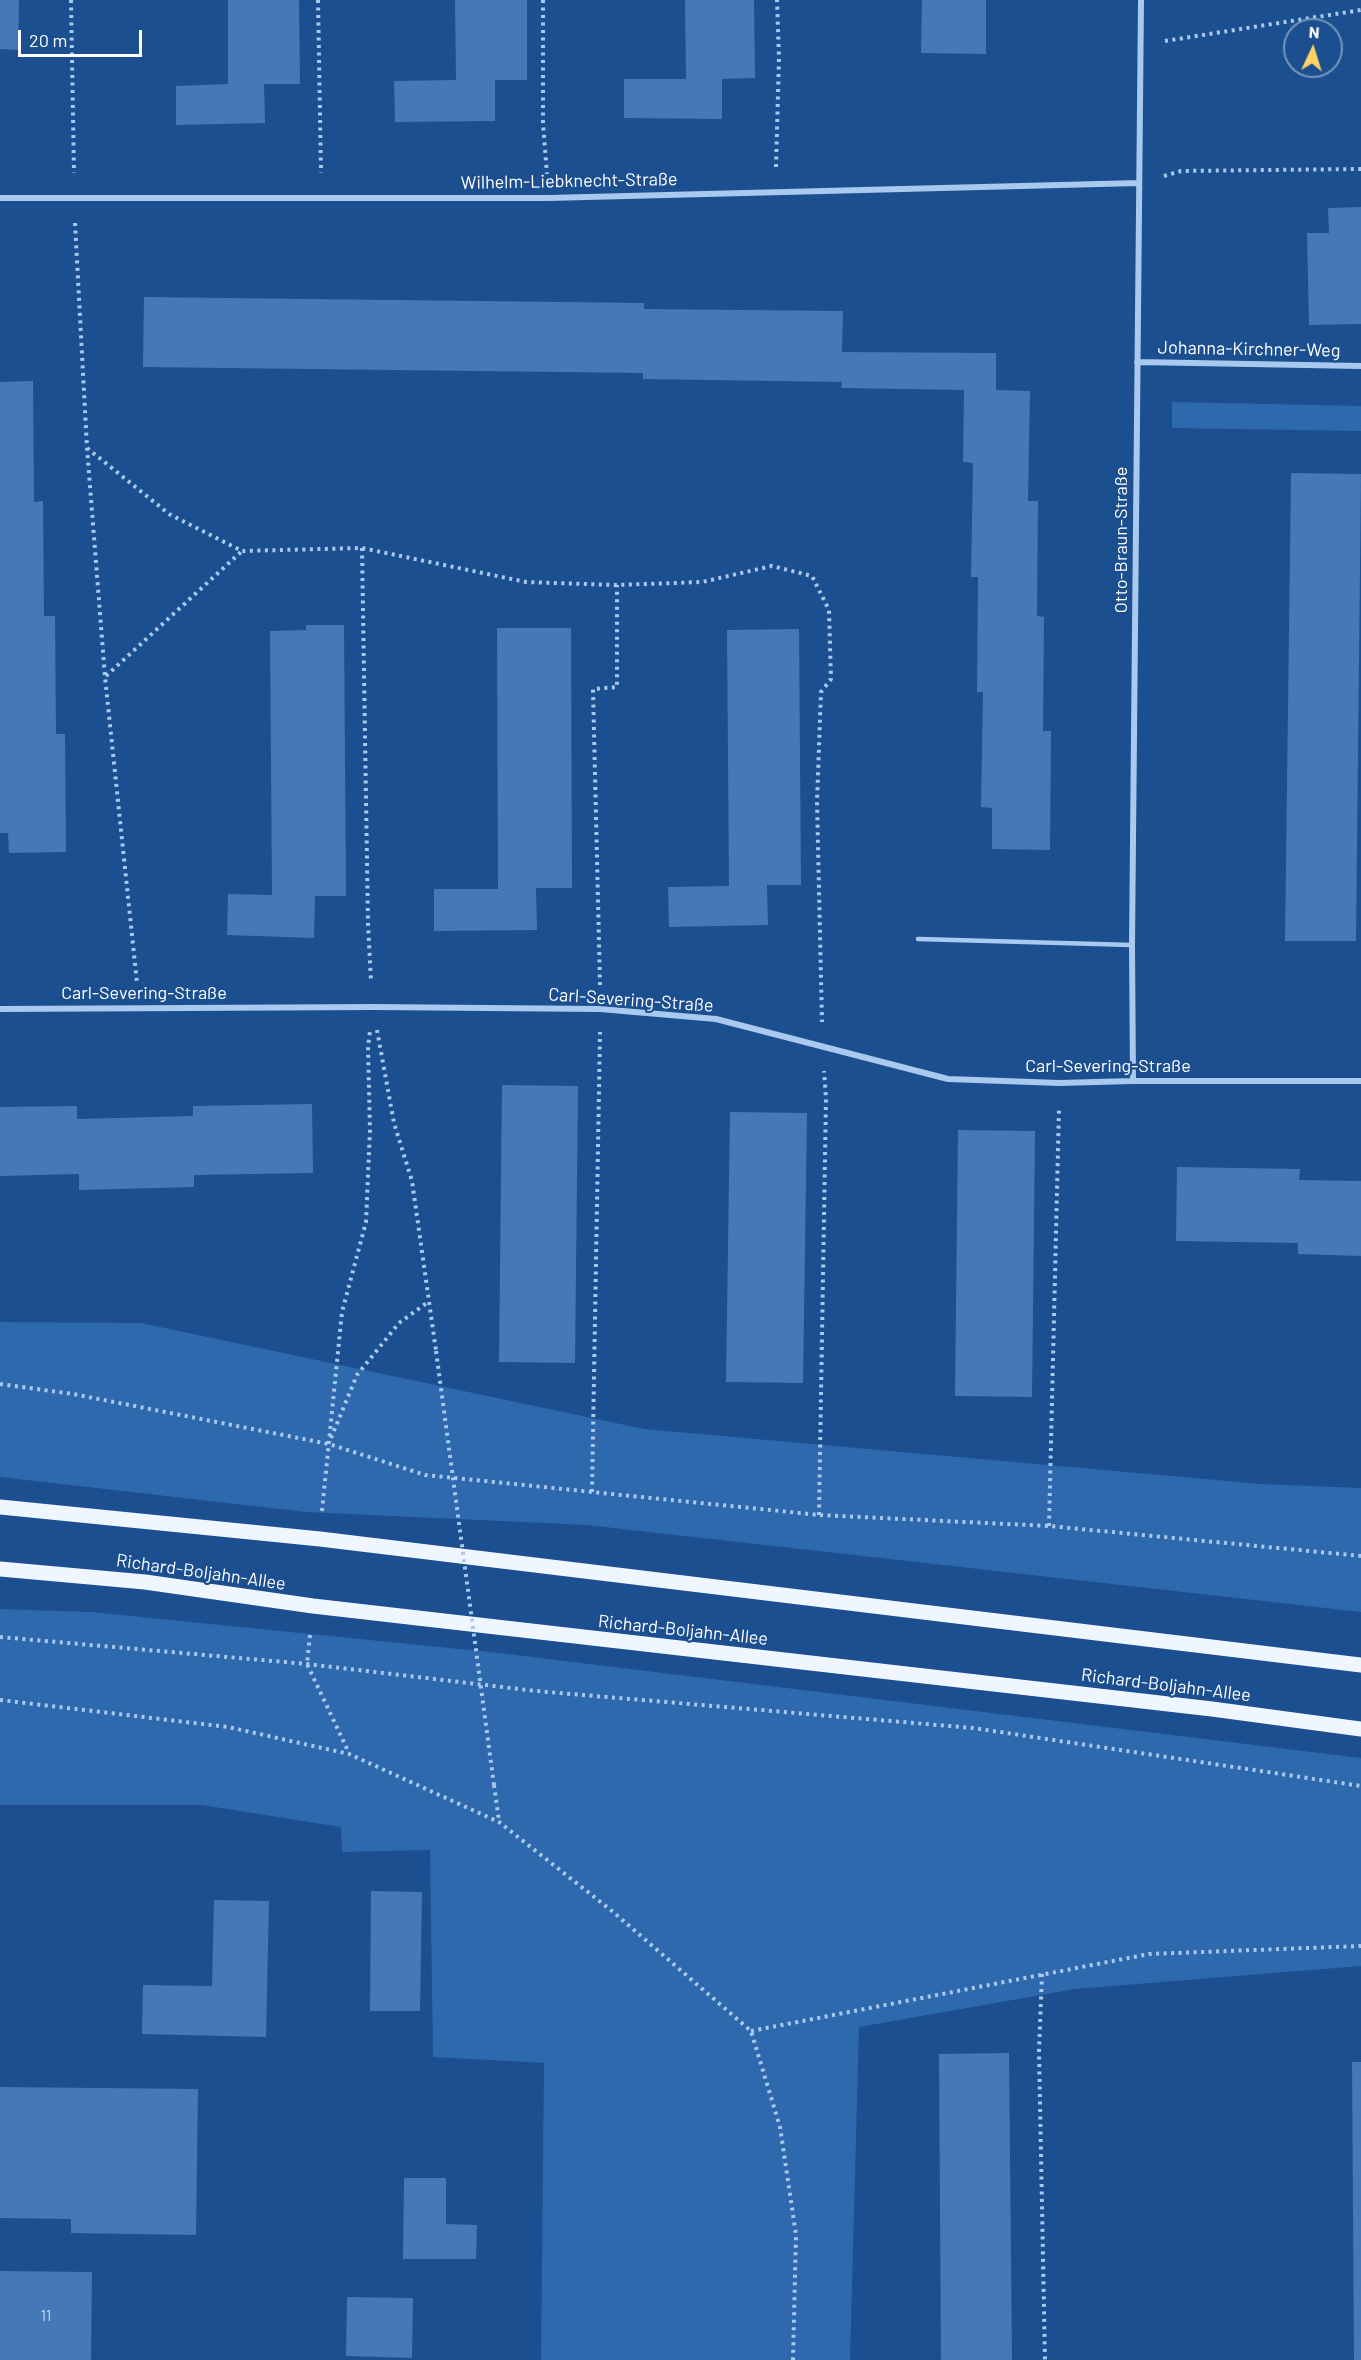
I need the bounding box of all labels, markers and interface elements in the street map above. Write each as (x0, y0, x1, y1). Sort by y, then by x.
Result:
scale bar (21, 18, 146, 56)
north arrow (1283, 18, 1343, 78)
text: N (1308, 22, 1320, 41)
text: 20 m (29, 29, 67, 51)
street label: Wilhelm-Liebknecht-Straße (460, 168, 678, 194)
street label: Johanna-Kirchner-Weg (1157, 337, 1341, 361)
street label: Otto-Braun-Straße (1110, 467, 1132, 613)
street label: Carl-Severing-Straße (61, 982, 227, 1004)
street label: Carl-Severing-Straße (548, 983, 714, 1017)
street label: Carl-Severing-Straße (1025, 1055, 1191, 1077)
street label: Richard-Boljahn-Allee (115, 1549, 287, 1595)
street label: Richard-Boljahn-Allee (597, 1610, 769, 1650)
street label: Richard-Boljahn-Allee (1080, 1664, 1252, 1706)
house number: 11 (41, 2307, 51, 2325)

